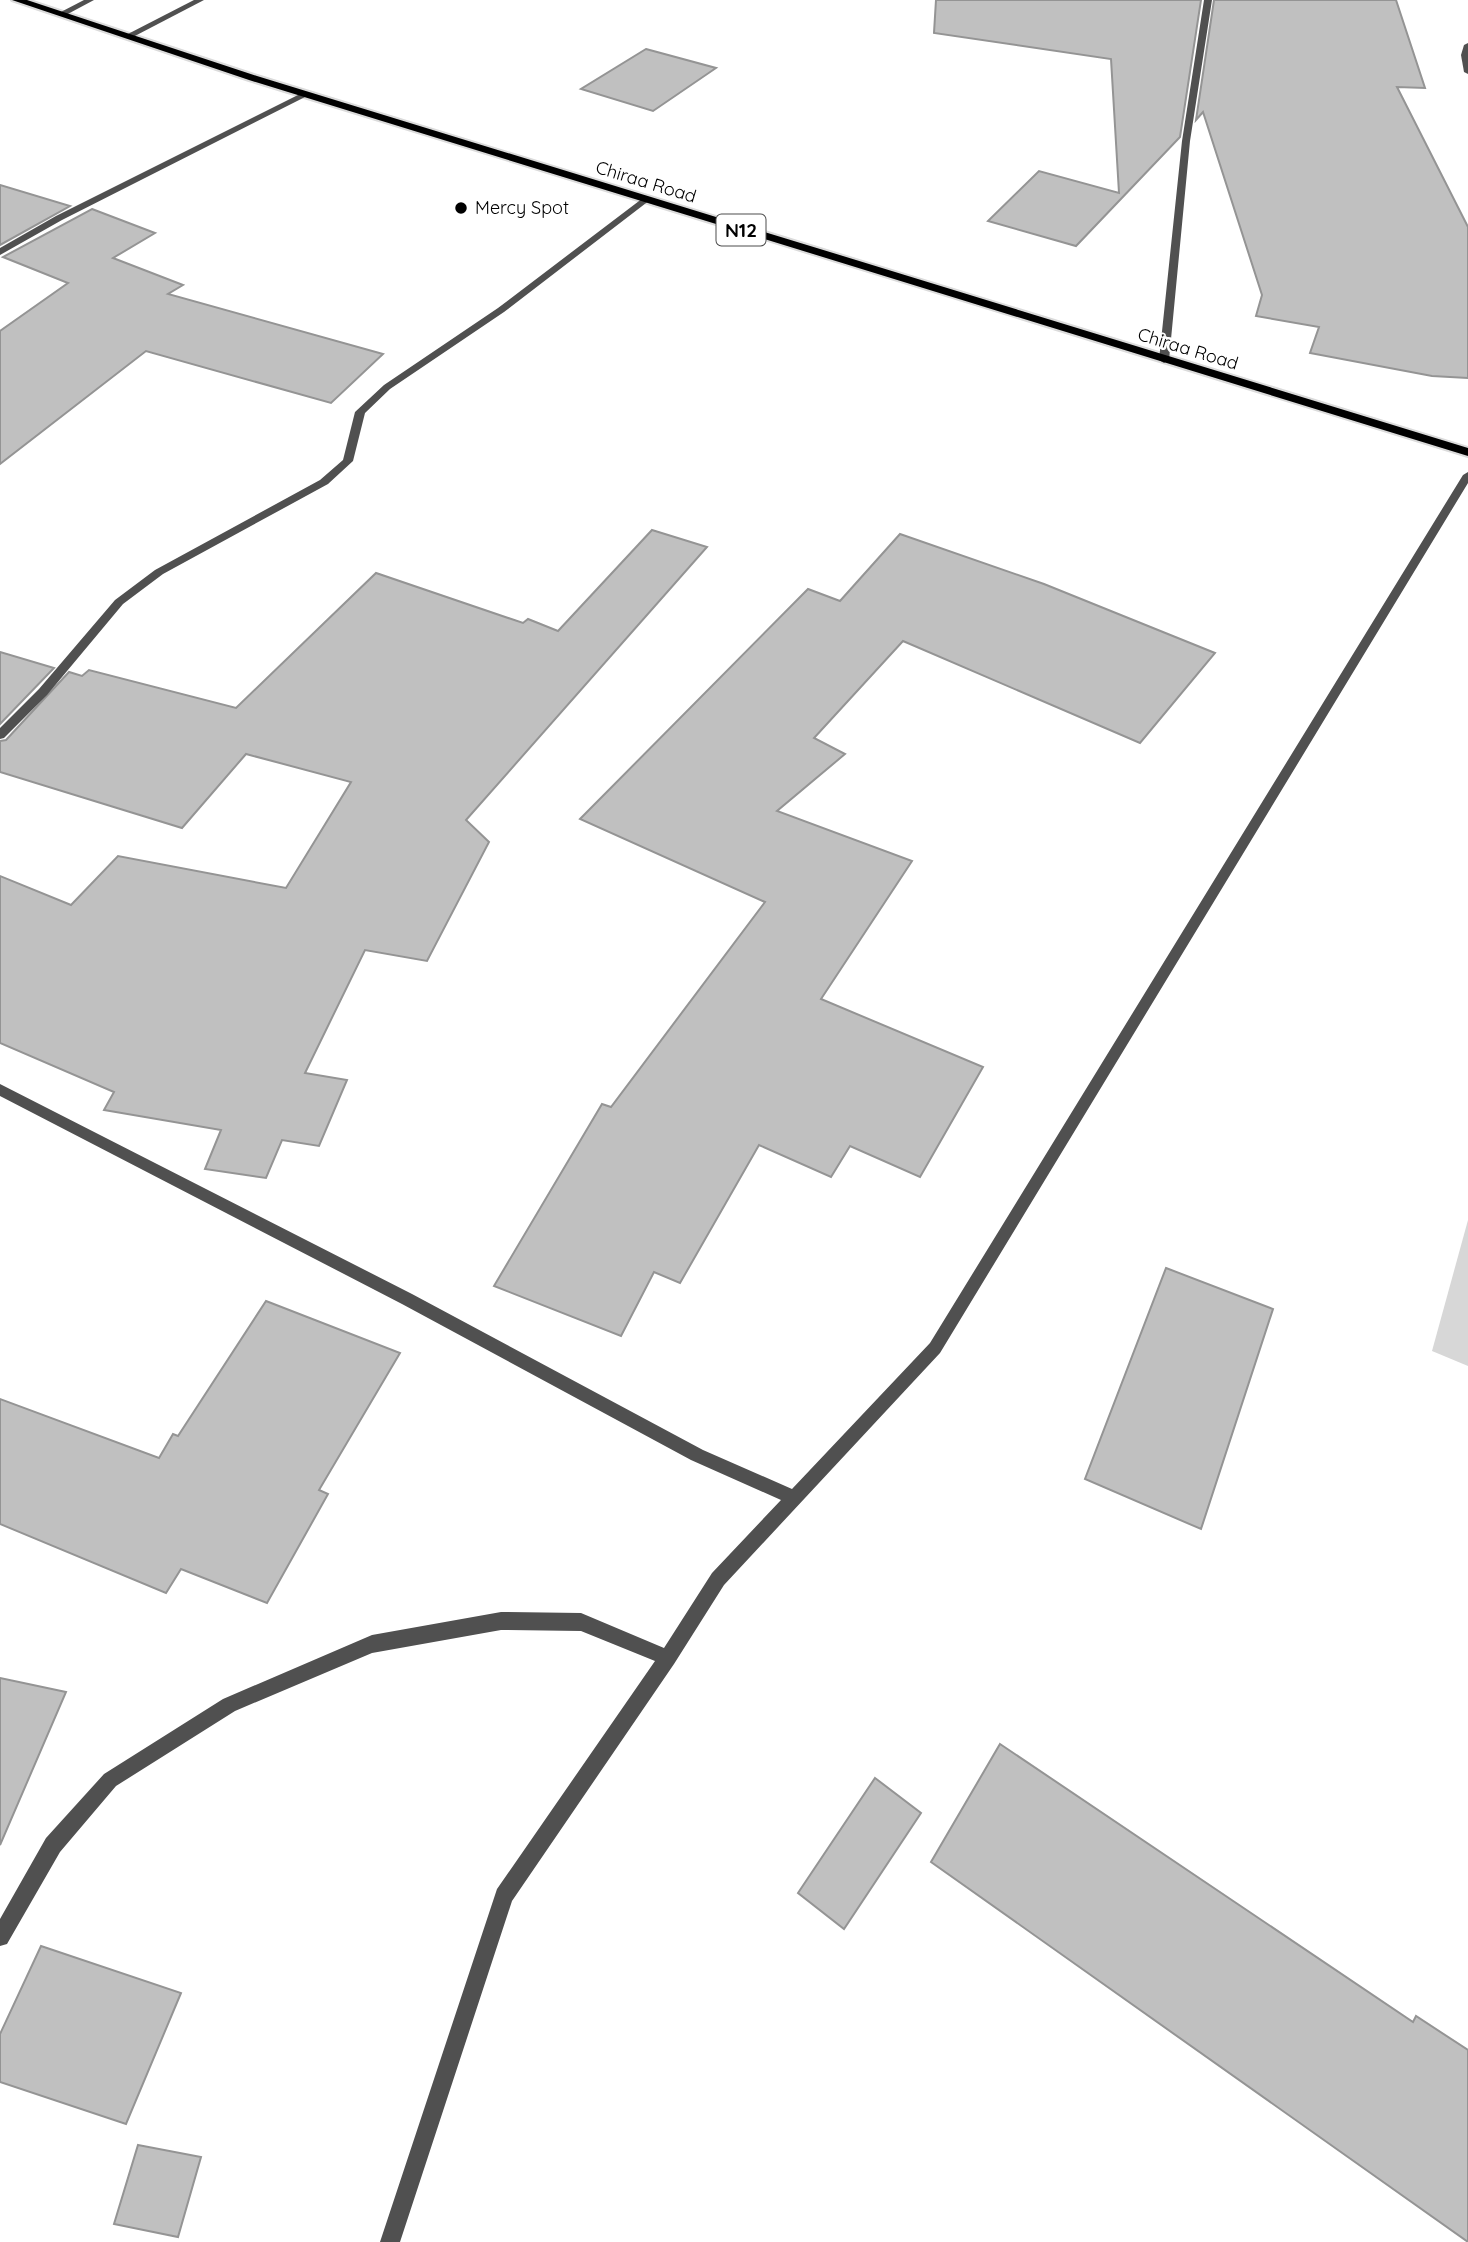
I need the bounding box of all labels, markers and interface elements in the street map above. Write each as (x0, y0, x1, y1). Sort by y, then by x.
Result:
street label: Chiraa Road (593, 155, 699, 208)
place label: Mercy Spot (475, 196, 569, 219)
marker: Mercy Spot (453, 200, 469, 216)
road number: N12 (716, 214, 766, 246)
street label: Chiraa Road (1135, 322, 1241, 375)

